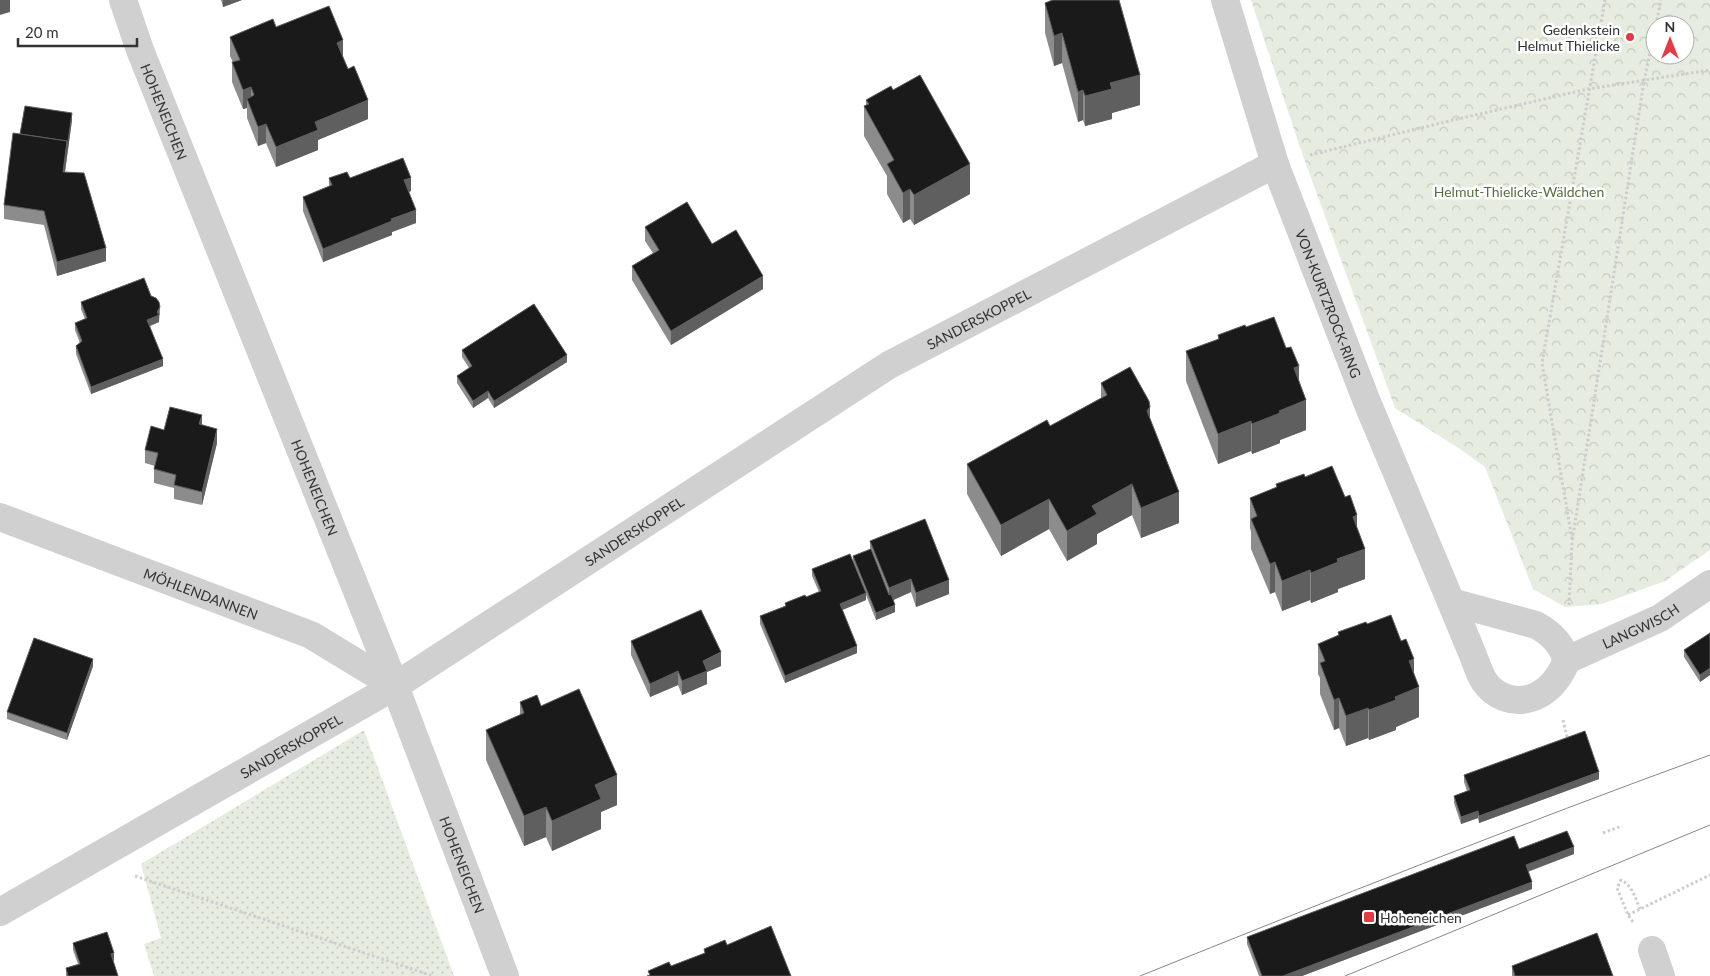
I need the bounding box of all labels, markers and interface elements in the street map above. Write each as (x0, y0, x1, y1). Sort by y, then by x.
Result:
scale bar (18, 15, 136, 47)
north arrow (1645, 15, 1695, 65)
text: N (1665, 18, 1675, 35)
place label: Gedenkstein Helmut Thielicke (1517, 21, 1620, 54)
text: 20 m (25, 23, 59, 41)
marker: Gedenkstein Helmut Thielicke (1624, 31, 1636, 43)
street label: HOHENEICHEN (138, 61, 192, 162)
park label: Helmut-Thielicke-Wäldchen (1434, 183, 1604, 200)
street label: VON-KURTZROCK-RING (1292, 227, 1365, 380)
street label: SANDERSKOPPEL (924, 284, 1033, 353)
street label: HOHENEICHEN (288, 437, 342, 538)
street label: SANDERSKOPPEL (581, 492, 687, 569)
street label: MÖHLENDANNEN (141, 564, 261, 623)
street label: LANGWISCH (1599, 599, 1682, 652)
street label: SANDERSKOPPEL (237, 710, 345, 782)
street label: HOHENEICHEN (437, 814, 489, 915)
place label: Hoheneichen (1380, 909, 1462, 926)
marker: Hoheneichen (1362, 910, 1376, 924)

